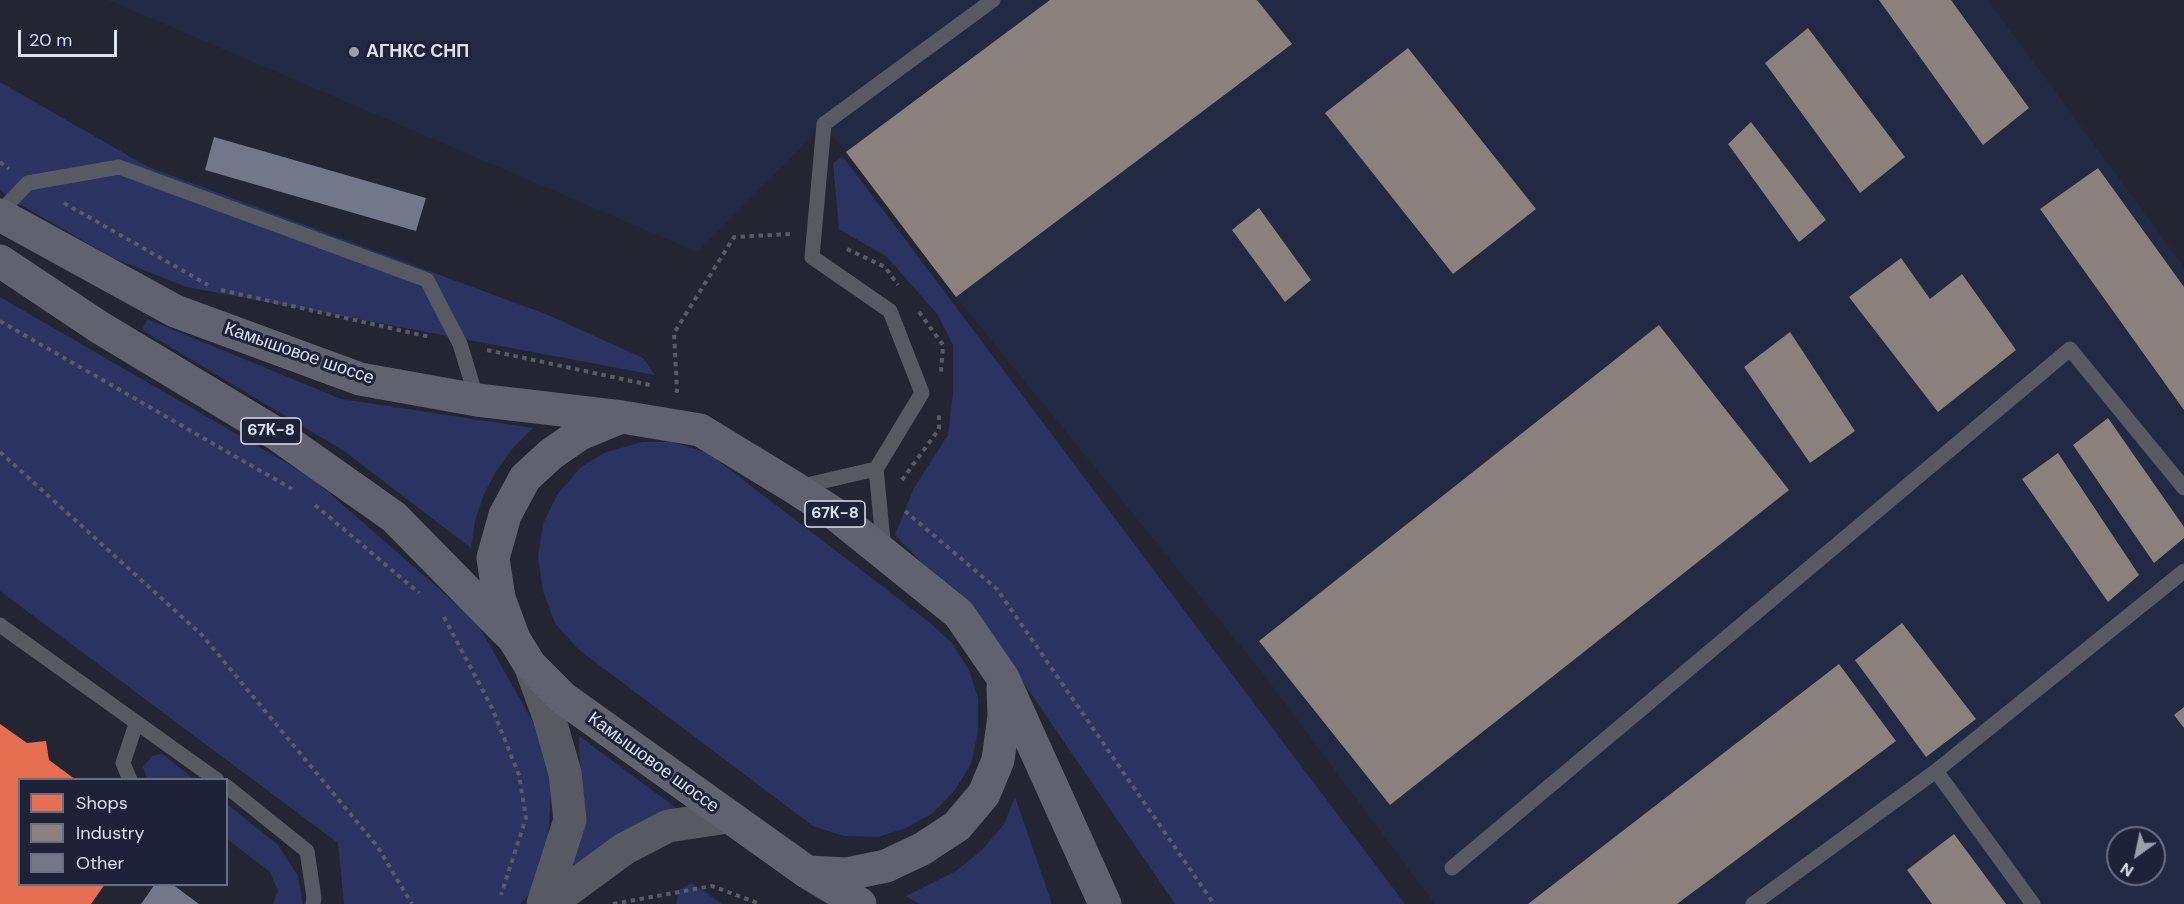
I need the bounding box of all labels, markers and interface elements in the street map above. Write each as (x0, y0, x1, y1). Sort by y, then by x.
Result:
scale bar (21, 18, 120, 56)
text: 20 m (29, 28, 72, 52)
place label: АГНКС СНП (366, 41, 469, 63)
marker: АГНКС СНП (347, 45, 361, 59)
street label: Камышовое шоссе (221, 318, 377, 390)
road number: 67К-8 (241, 418, 301, 444)
road number: 67К-8 (805, 501, 865, 527)
street label: Камышовое шоссе (583, 708, 723, 818)
legend (18, 778, 228, 886)
text: Shops (76, 791, 128, 815)
text: Industry (76, 821, 145, 845)
north arrow (2106, 826, 2166, 886)
text: Other (76, 851, 124, 875)
text: N (2116, 858, 2138, 882)

